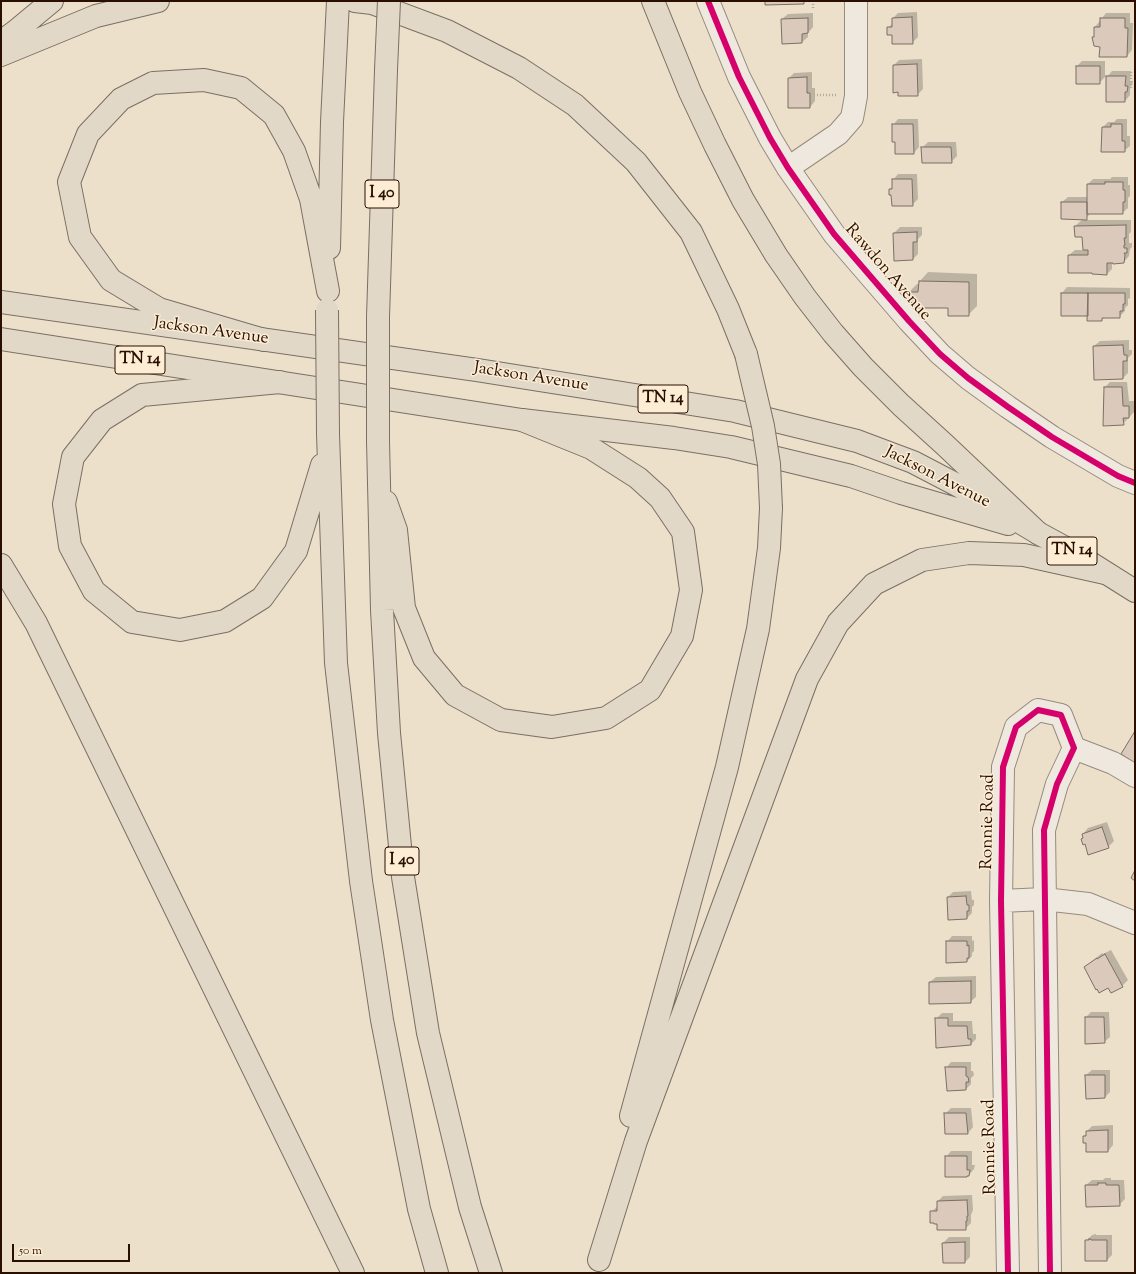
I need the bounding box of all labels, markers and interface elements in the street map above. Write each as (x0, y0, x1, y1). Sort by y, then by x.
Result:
road number: I 40 (365, 180, 399, 208)
street label: Rawdon Avenue (840, 221, 934, 325)
street label: Jackson Avenue (152, 314, 270, 350)
road number: TN 14 (115, 346, 165, 374)
street label: Jackson Avenue (472, 359, 590, 397)
road number: TN 14 (638, 385, 688, 413)
street label: Jackson Avenue (881, 443, 993, 513)
road number: TN 14 (1047, 537, 1097, 565)
street label: Ronnie Road (978, 774, 1000, 870)
road number: I 40 (385, 847, 419, 875)
street label: Ronnie Road (980, 1099, 1002, 1195)
scale bar (14, 1236, 132, 1262)
text: 50 m (19, 1242, 42, 1260)

